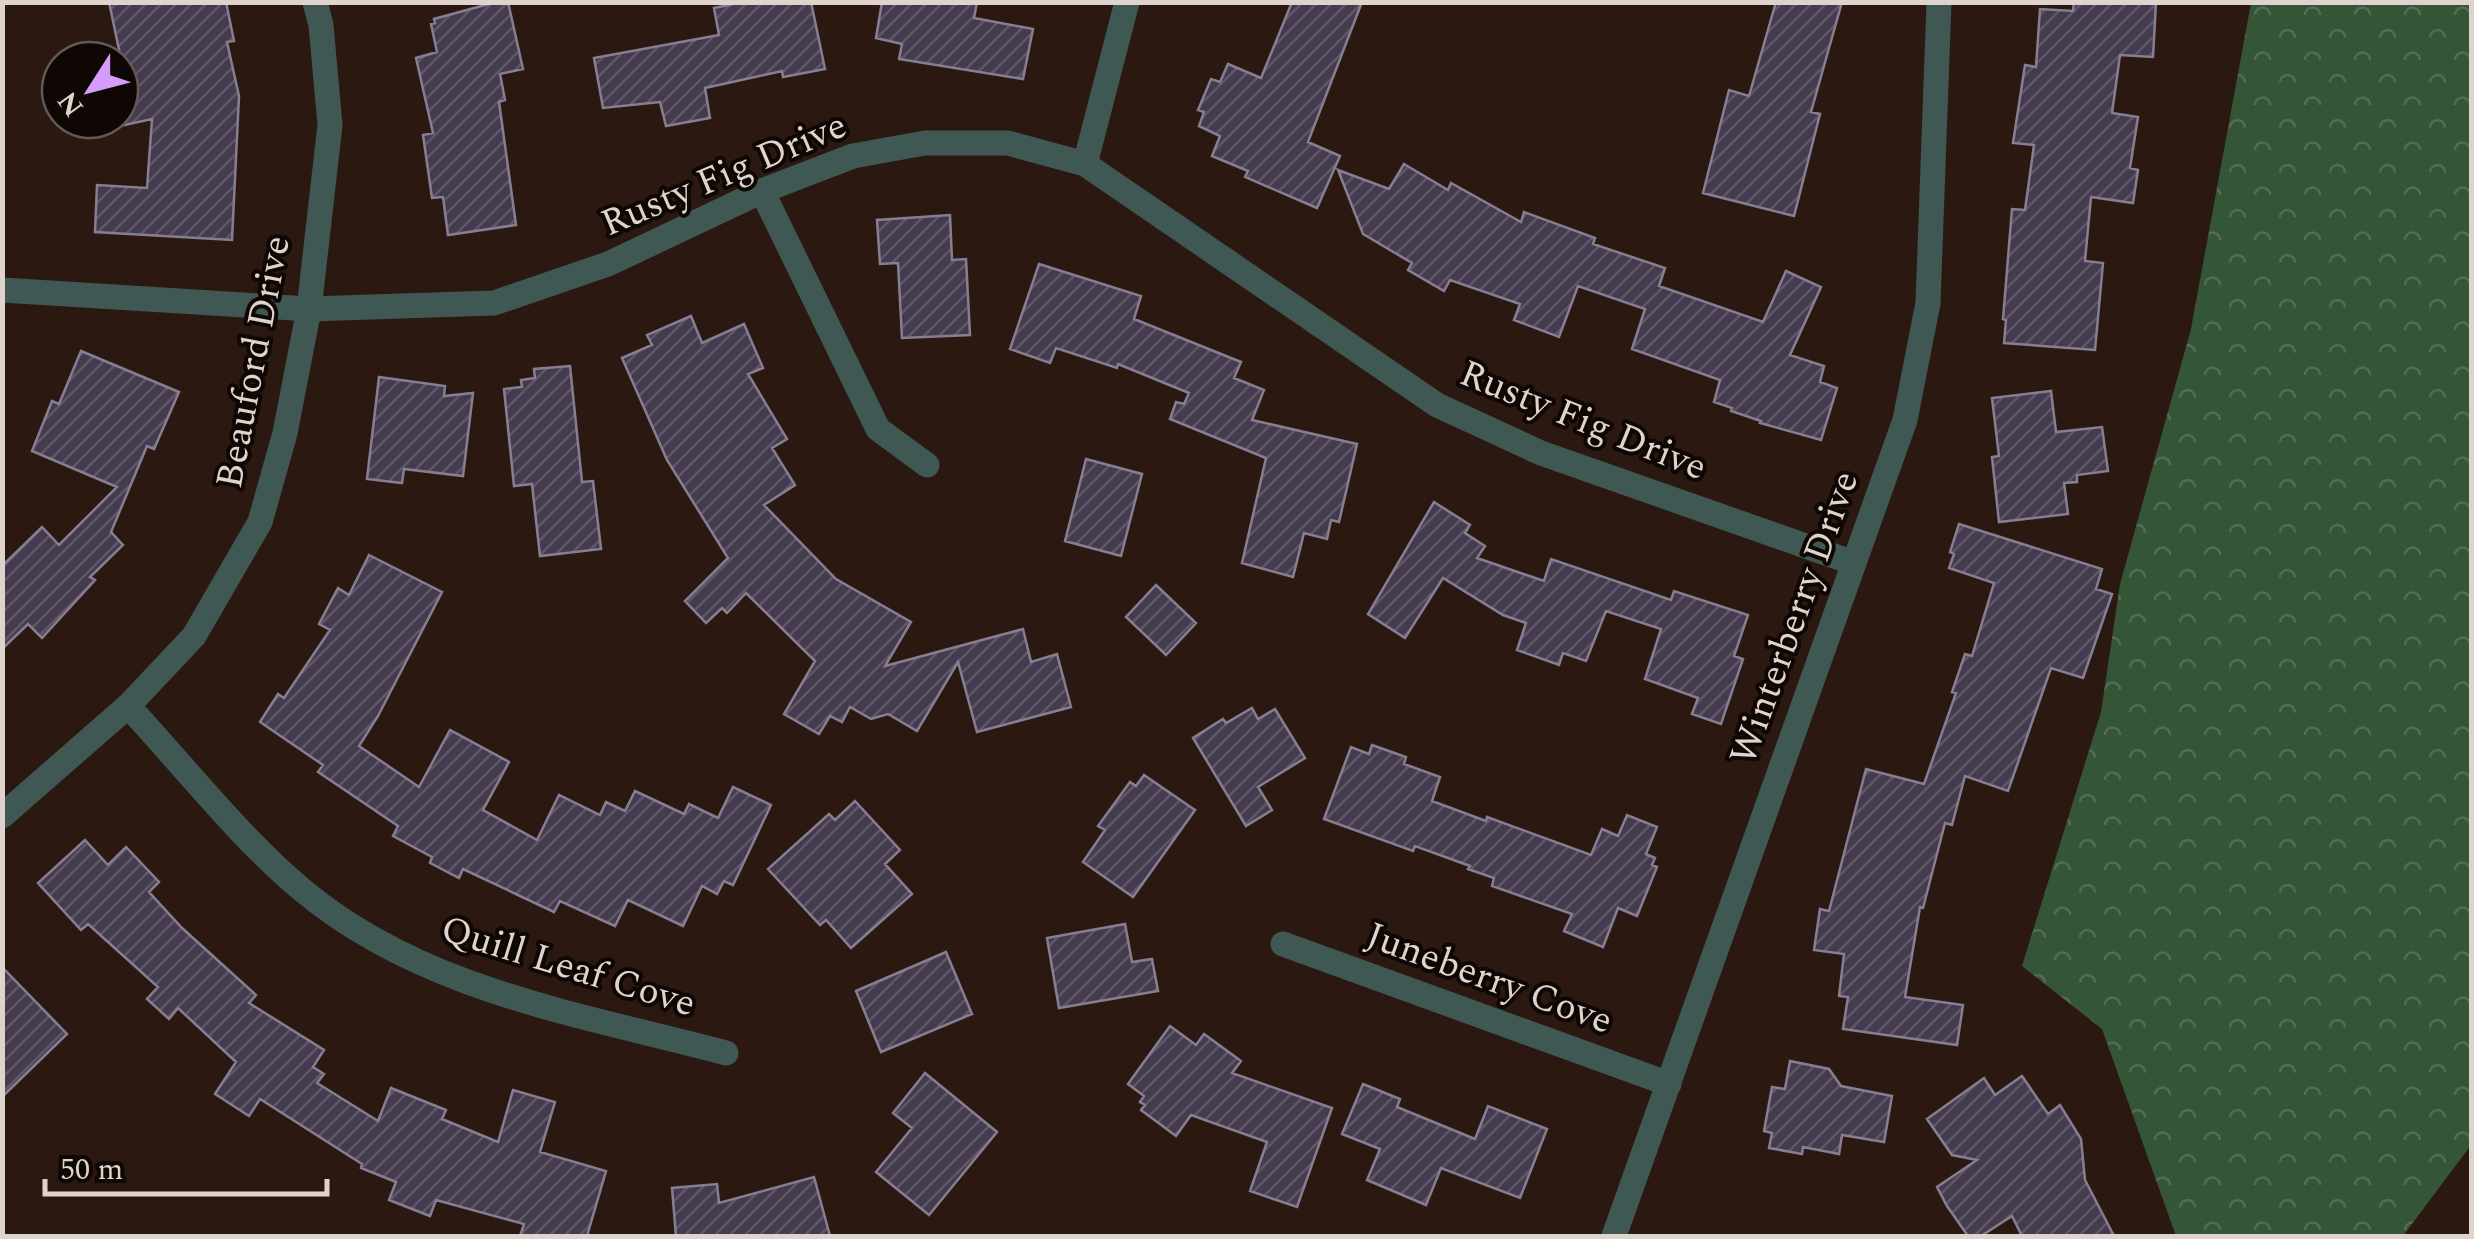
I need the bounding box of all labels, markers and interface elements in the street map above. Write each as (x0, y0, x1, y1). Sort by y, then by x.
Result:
north arrow (40, 40, 140, 140)
text: N (47, 82, 95, 126)
street label: Rusty Fig Drive (592, 97, 856, 253)
street label: Beauford Drive (201, 231, 307, 493)
street label: Rusty Fig Drive (1451, 345, 1715, 497)
street label: Winterberry Drive (1715, 463, 1875, 773)
street label: Quill Leaf Cove (433, 901, 703, 1033)
street label: Juneberry Cove (1357, 907, 1621, 1051)
scale bar (45, 1134, 328, 1196)
text: 50 m (60, 1147, 123, 1193)

